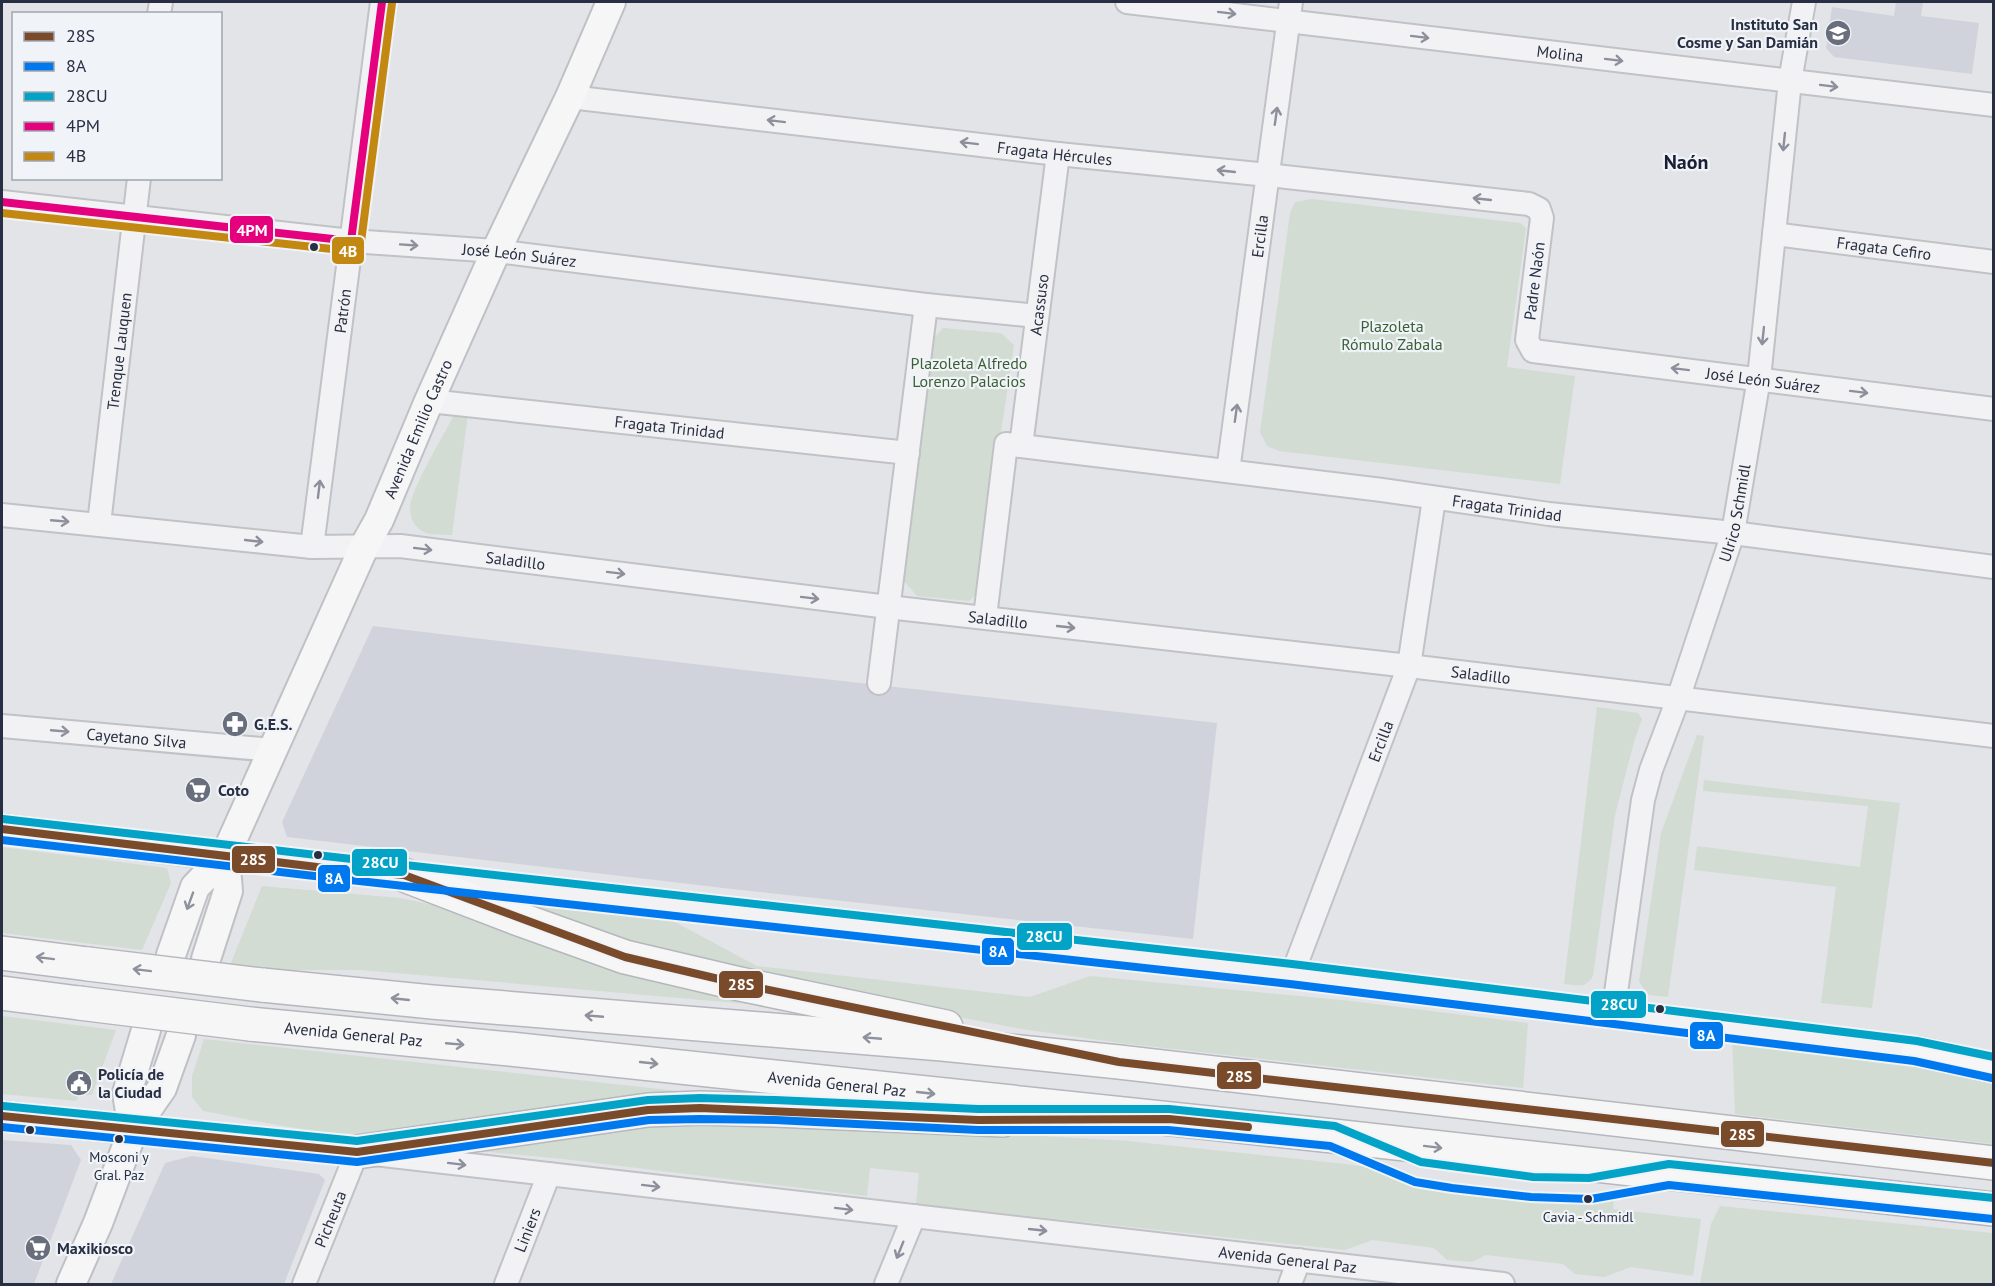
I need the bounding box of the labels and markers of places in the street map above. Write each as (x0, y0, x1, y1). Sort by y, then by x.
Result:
place label: Instituto San Cosme y San Damián (1677, 14, 1818, 52)
school or university icon: Instituto San Cosme y San Damián (1823, 18, 1853, 48)
unlabelled marker (308, 241, 320, 253)
pharmacy icon: G.E.S. (220, 709, 250, 739)
place label: G.E.S. (254, 714, 292, 734)
supermarket icon: Coto (183, 775, 213, 805)
place label: Coto (218, 780, 249, 800)
unlabelled marker (312, 849, 324, 861)
unlabelled marker (1654, 1003, 1666, 1015)
place label: Policía de la Ciudad (98, 1064, 164, 1102)
public building icon: Policía de la Ciudad (64, 1068, 94, 1098)
unlabelled marker (24, 1124, 36, 1136)
marker: Mosconi y Gral. Paz (113, 1133, 125, 1145)
place label: Mosconi y Gral. Paz (89, 1148, 149, 1184)
marker: Cavia - Schmidl (1582, 1193, 1594, 1205)
place label: Cavia - Schmidl (1543, 1208, 1633, 1226)
supermarket icon: Maxikiosco (23, 1233, 53, 1263)
place label: Maxikiosco (57, 1238, 134, 1258)

